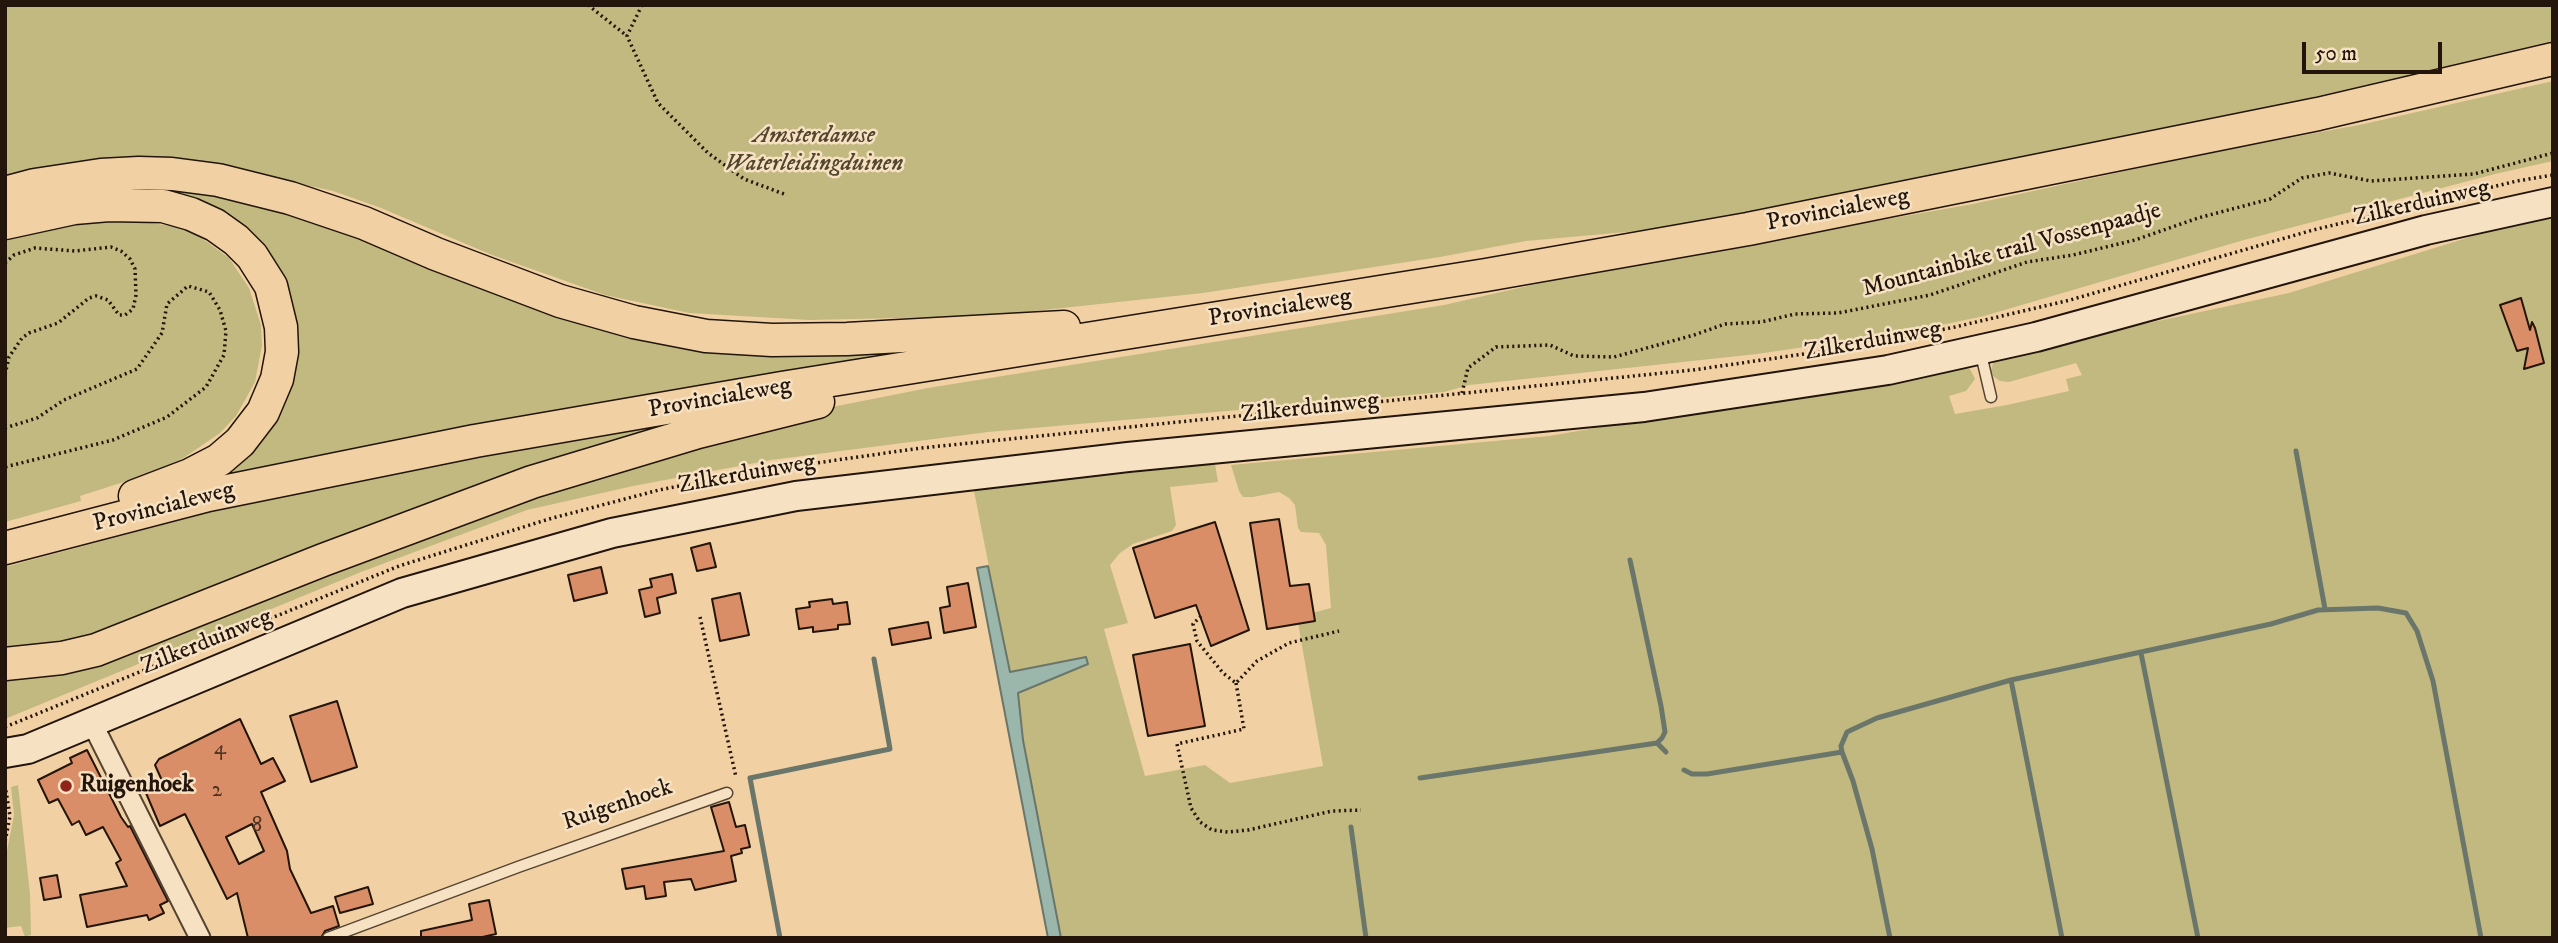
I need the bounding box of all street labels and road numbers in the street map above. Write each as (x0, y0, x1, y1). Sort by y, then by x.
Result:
street label: Zilkerduinweg (2351, 174, 2493, 234)
street label: Provincialeweg (1764, 183, 1912, 239)
street label: Mountainbike trail Vossenpaadje (1860, 197, 2164, 305)
street label: Provincialeweg (1206, 283, 1354, 335)
street label: Zilkerduinweg (1802, 316, 1944, 368)
street label: Provincialeweg (646, 372, 794, 426)
street label: Zilkerduinweg (1240, 387, 1380, 431)
street label: Zilkerduinweg (676, 449, 818, 501)
street label: Provincialeweg (90, 477, 238, 539)
street label: Zilkerduinweg (137, 604, 277, 682)
street label: Ruigenhoek (559, 774, 677, 838)

